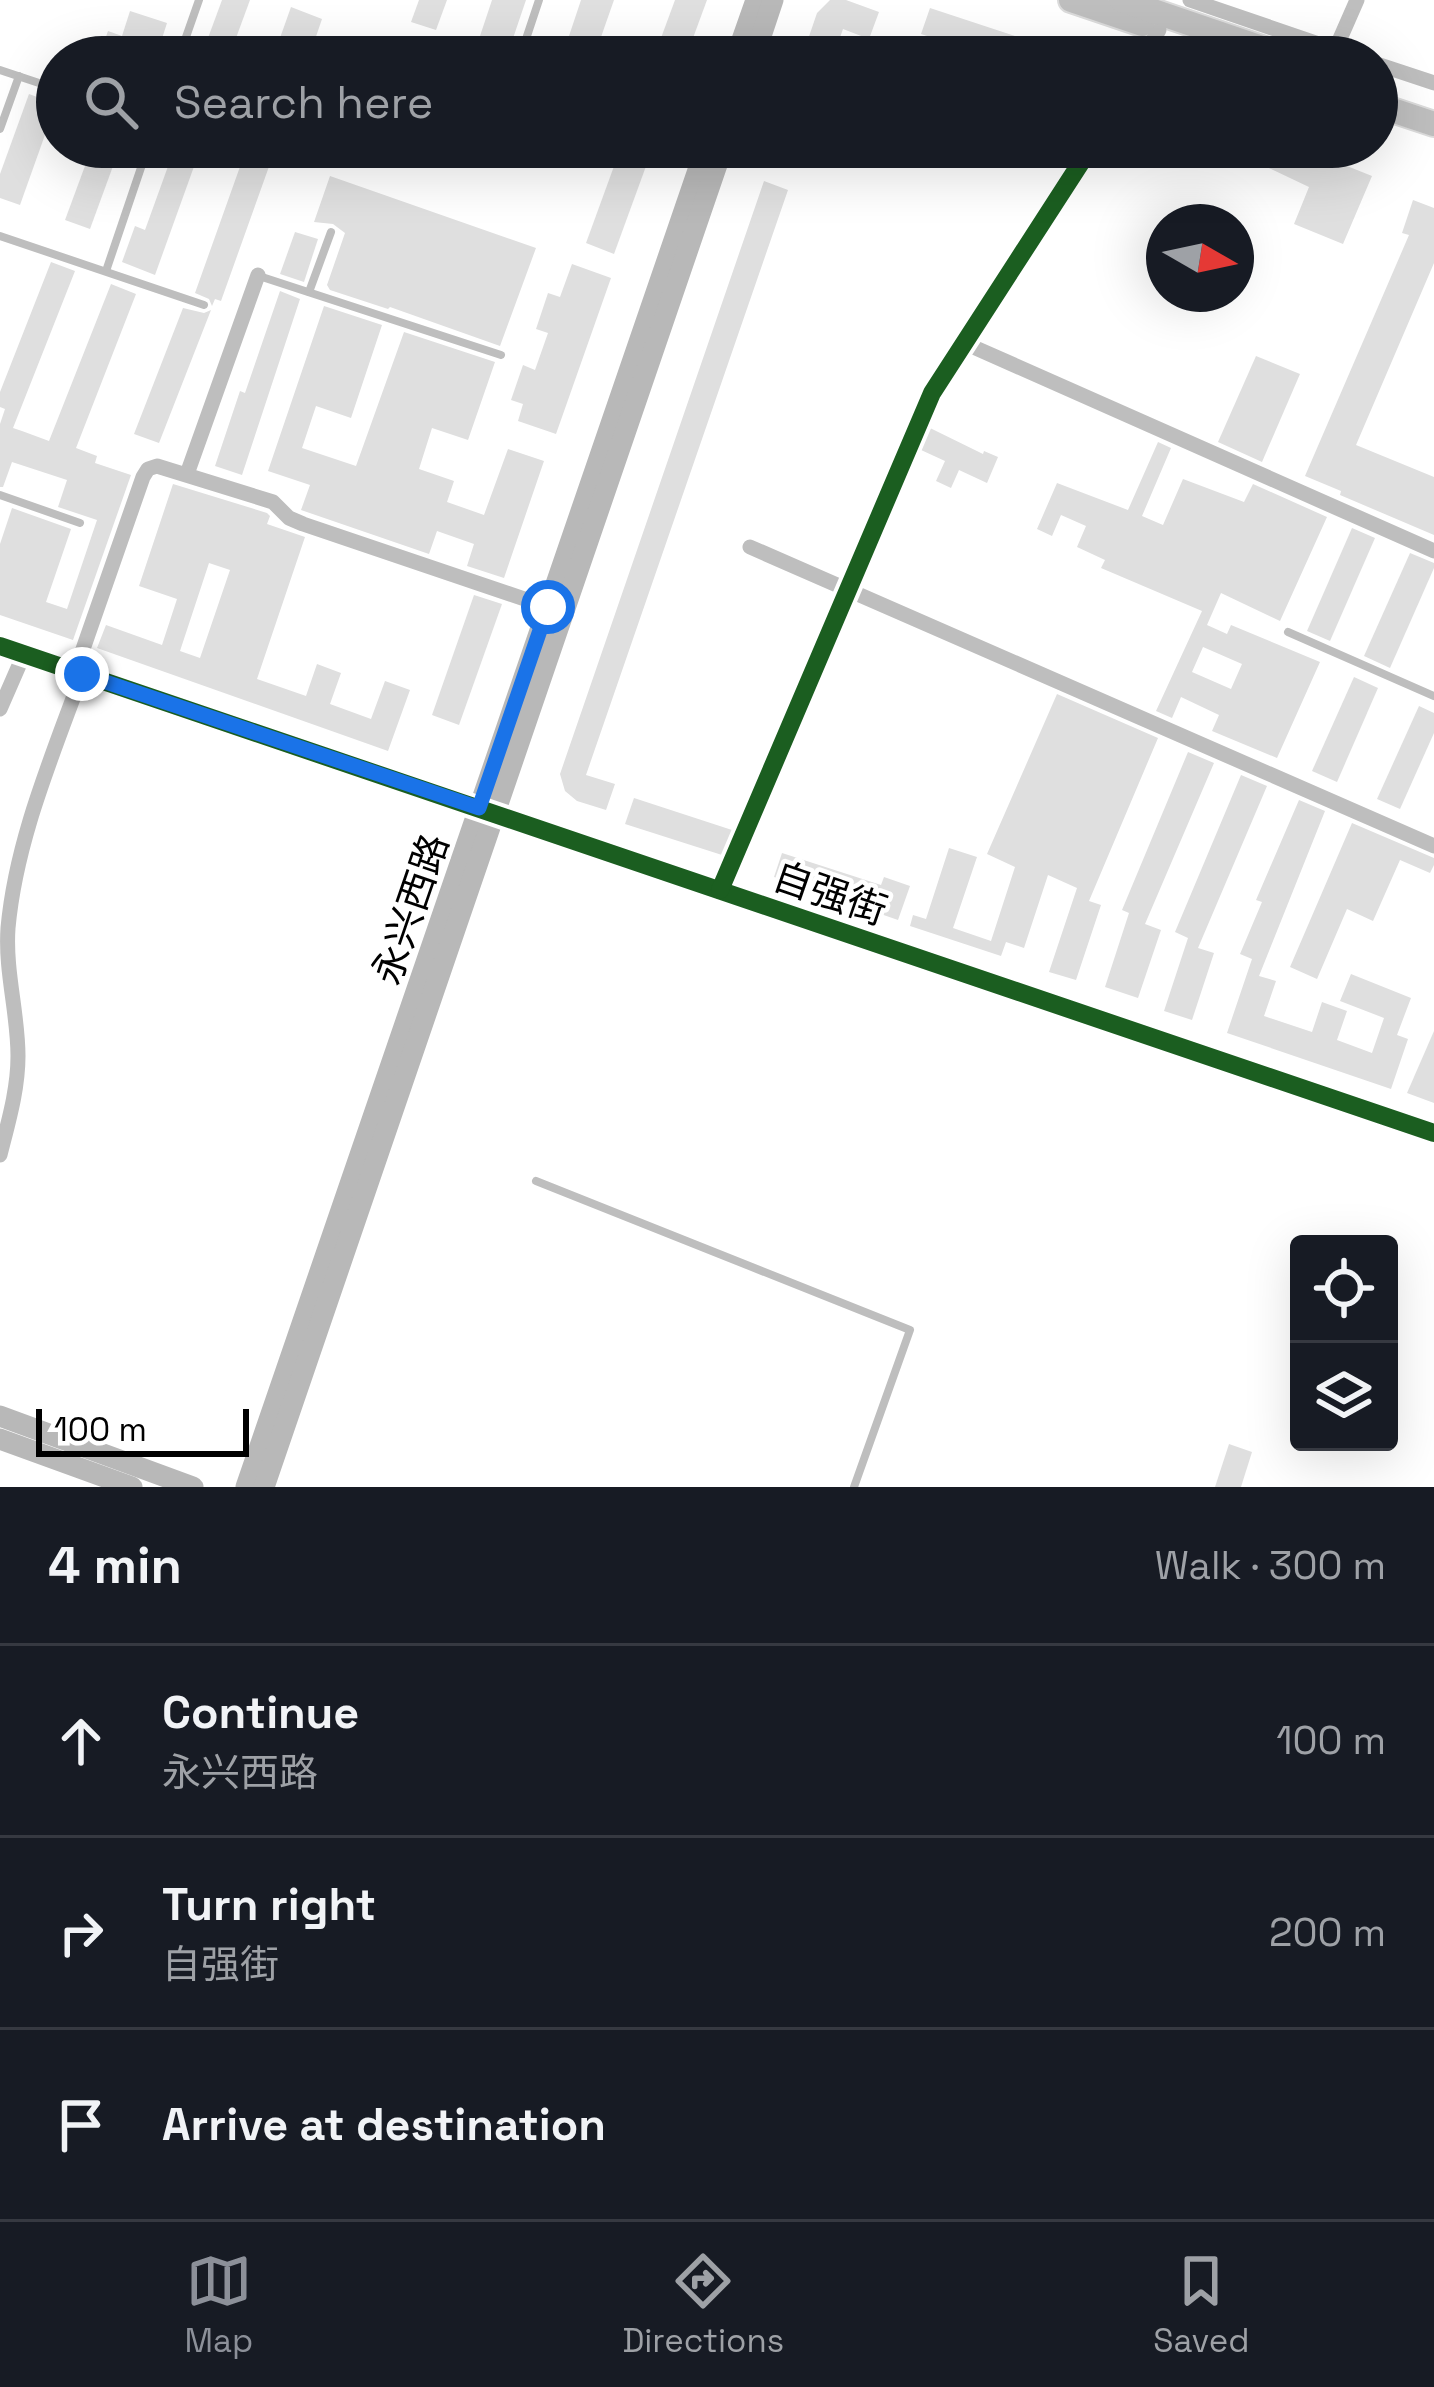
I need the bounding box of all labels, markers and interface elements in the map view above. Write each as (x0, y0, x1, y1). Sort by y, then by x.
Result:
search box (36, 36, 1398, 168)
icon: search (78, 69, 144, 135)
text: Search here (174, 74, 433, 131)
north arrow (1146, 204, 1254, 312)
route start (521, 580, 575, 634)
route end (55, 647, 109, 701)
street label: 永兴西路 (362, 827, 459, 991)
street label: 自强街 (767, 851, 893, 936)
map controls (1290, 1235, 1398, 1451)
button: locate (1290, 1235, 1398, 1343)
button: layers (1290, 1343, 1398, 1451)
scale bar (36, 1403, 249, 1456)
text: 100 m (54, 1409, 147, 1451)
text: 4 min (48, 1533, 182, 1598)
text: Walk · 300 m (1155, 1541, 1386, 1590)
text: Continue (162, 1684, 359, 1741)
icon: ahead (48, 1708, 114, 1774)
text: 100 m (1276, 1716, 1386, 1765)
text: 永兴西路 (162, 1748, 318, 1797)
text: Turn right (162, 1876, 376, 1933)
icon: right (48, 1900, 114, 1966)
text: 200 m (1269, 1908, 1386, 1957)
text: 自强街 (162, 1940, 279, 1989)
icon: arrive (48, 2092, 114, 2158)
text: Arrive at destination (162, 2096, 606, 2153)
tab: Map (185, 2248, 253, 2362)
tab: Directions (622, 2248, 784, 2362)
tab: Saved (1153, 2248, 1249, 2362)

